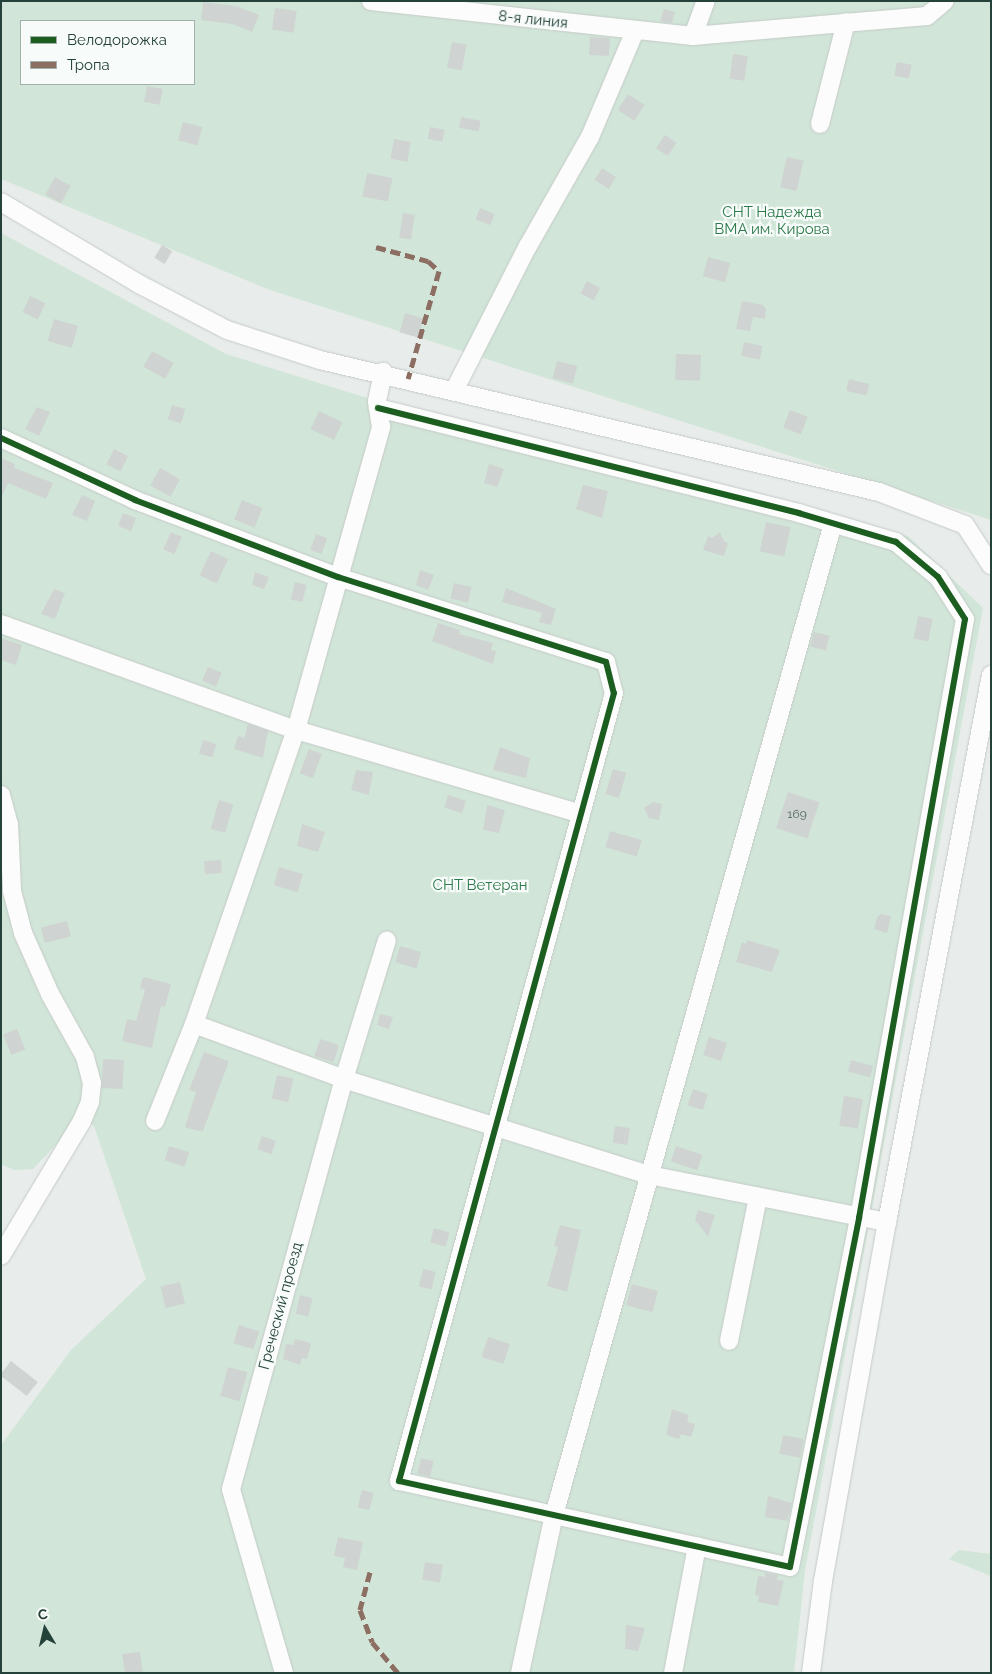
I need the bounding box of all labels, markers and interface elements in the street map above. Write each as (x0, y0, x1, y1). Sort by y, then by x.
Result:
street label: 8-я линия (497, 7, 569, 33)
legend (20, 20, 195, 85)
text: Велодорожка (67, 31, 167, 49)
text: Тропа (67, 56, 110, 74)
park label: СНТ Надежда ВМА им. Кирова (714, 203, 830, 238)
house number: 169 (787, 808, 807, 822)
park label: СНТ Ветеран (432, 877, 528, 895)
street label: Греческий проезд (255, 1240, 307, 1372)
north arrow (20, 1604, 70, 1654)
text: С (37, 1606, 49, 1623)

